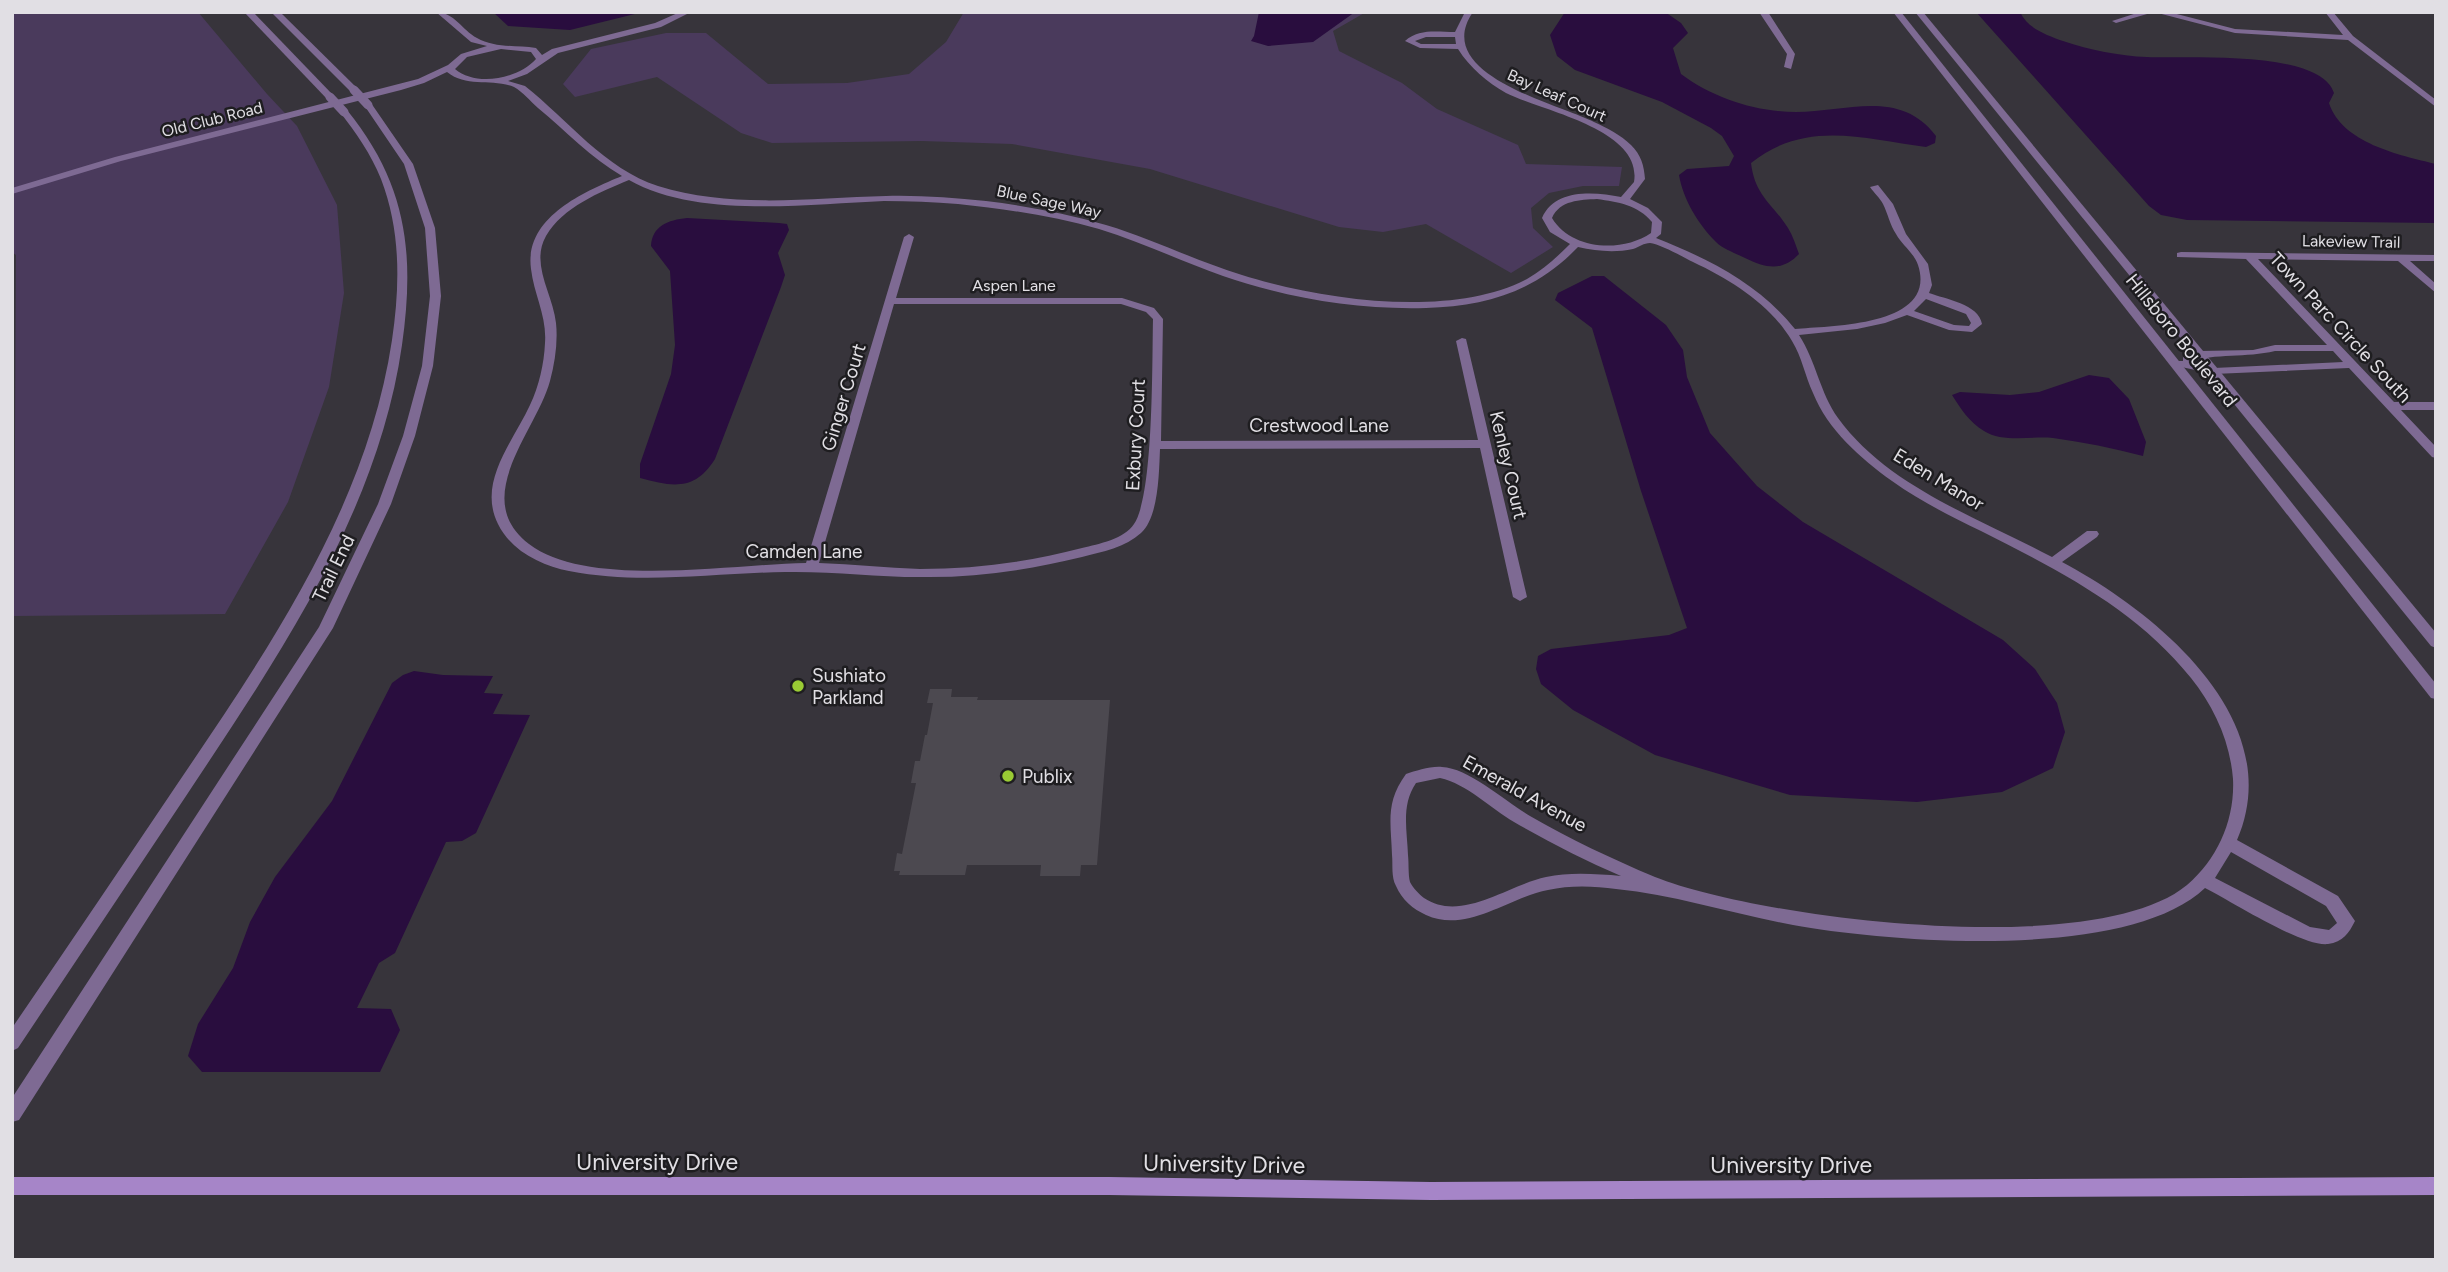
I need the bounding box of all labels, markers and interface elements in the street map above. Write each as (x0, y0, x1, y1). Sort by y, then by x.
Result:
street label: Bay Leaf Court (1504, 65, 1609, 126)
street label: Old Club Road (160, 98, 265, 141)
street label: Blue Sage Way (995, 181, 1103, 222)
street label: Lakeview Trail (2302, 231, 2400, 252)
street label: Town Parc Circle South (2265, 247, 2416, 407)
street label: Hillsboro Boulevard (2121, 269, 2242, 412)
street label: Aspen Lane (972, 276, 1056, 295)
street label: Ginger Court (816, 341, 871, 454)
street label: Exbury Court (1121, 378, 1150, 492)
street label: Kenley Court (1485, 409, 1532, 521)
street label: Crestwood Lane (1249, 414, 1389, 437)
street label: Eden Manor (1889, 443, 1989, 516)
street label: Trail End (307, 531, 360, 606)
street label: Camden Lane (746, 540, 862, 563)
place label: Sushiato Parkland (812, 664, 886, 709)
marker: Sushiato Parkland (790, 678, 806, 694)
street label: Emerald Avenue (1459, 750, 1591, 837)
place label: Publix (1022, 765, 1072, 788)
marker: Publix (1000, 768, 1016, 784)
street label: University Drive (576, 1148, 738, 1176)
street label: University Drive (1143, 1149, 1305, 1179)
street label: University Drive (1710, 1151, 1872, 1179)

